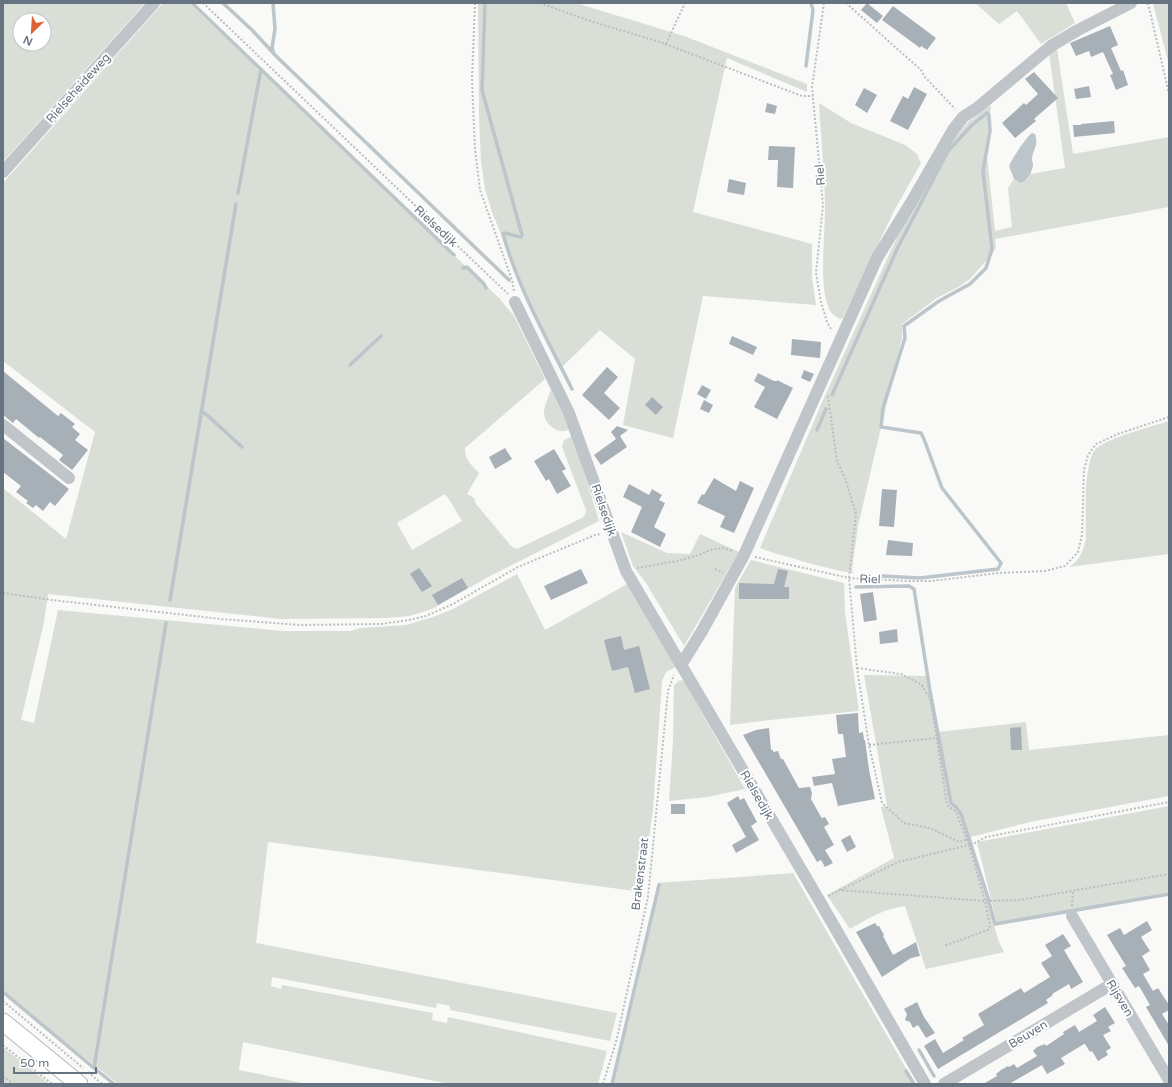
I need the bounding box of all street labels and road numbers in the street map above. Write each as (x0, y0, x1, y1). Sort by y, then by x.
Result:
street label: Rielseheideweg (43, 50, 113, 126)
street label: Riel (812, 164, 828, 186)
street label: Rielsedijk (411, 202, 461, 250)
street label: Rielsedijk (589, 482, 620, 538)
street label: Riel (859, 572, 881, 586)
street label: Rielsedijk (737, 768, 777, 822)
street label: Brakenstraat (629, 837, 651, 911)
street label: Rijsven (1104, 977, 1136, 1019)
street label: Beuven (1006, 1017, 1050, 1051)

